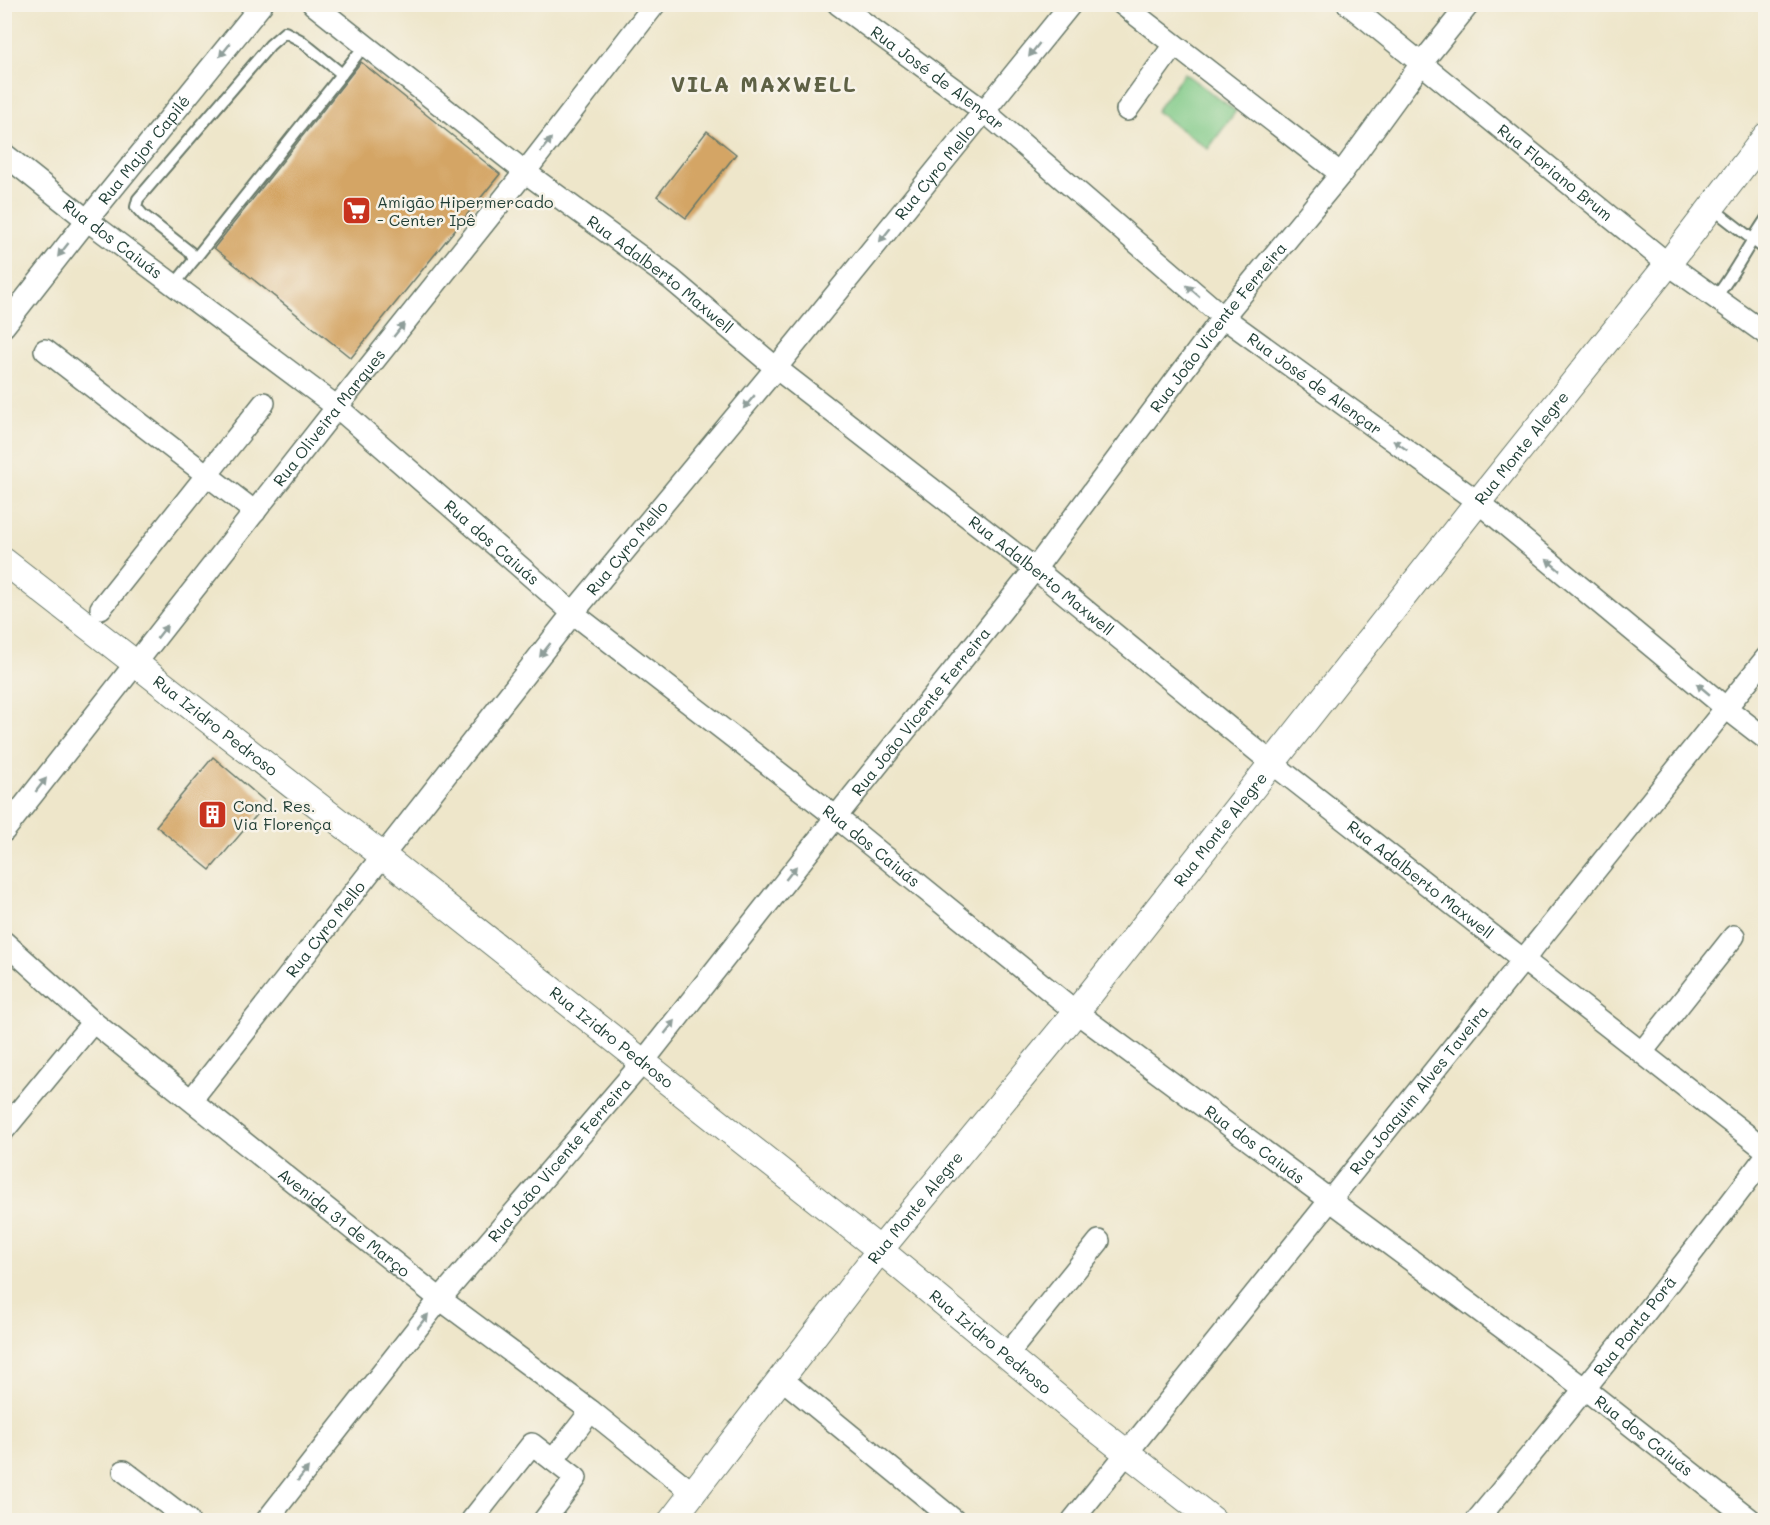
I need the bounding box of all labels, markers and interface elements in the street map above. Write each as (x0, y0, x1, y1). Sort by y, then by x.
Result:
street label: Rua José de Alençar (867, 21, 1009, 134)
one-way arrow (219, 42, 232, 58)
one-way arrow (1029, 43, 1041, 58)
district label: VILA MAXWELL (671, 69, 857, 98)
street label: Rua Major Capilé (93, 90, 194, 209)
street label: Rua Floriano Brum (1494, 119, 1617, 225)
street label: Rua Cyro Mello (890, 120, 979, 224)
one-way arrow (540, 137, 552, 152)
place label: Amigão Hipermercado - Center Ipê (377, 191, 553, 230)
street label: Rua dos Caiuás (59, 194, 167, 283)
supermarket icon: Amigão Hipermercado - Center Ipê (340, 195, 372, 227)
street label: Rua Adalberto Maxwell (583, 210, 738, 338)
one-way arrow (880, 227, 892, 242)
street label: Rua João Vicente Ferreira (1145, 237, 1291, 416)
one-way arrow (57, 243, 69, 258)
one-way arrow (1186, 285, 1201, 298)
one-way arrow (392, 322, 405, 338)
street label: Rua José de Alençar (1244, 327, 1387, 439)
street label: Rua Oliveira Marques (268, 344, 390, 490)
street label: Rua Monte Alegre (1469, 386, 1573, 508)
one-way arrow (742, 394, 755, 410)
one-way arrow (1392, 439, 1408, 451)
street label: Rua dos Caiuás (440, 495, 544, 589)
street label: Rua Cyro Mello (581, 496, 672, 599)
street label: Rua Adalberto Maxwell (965, 511, 1119, 640)
one-way arrow (1545, 558, 1561, 571)
street label: Rua João Vicente Ferreira (846, 622, 994, 800)
one-way arrow (155, 624, 168, 640)
one-way arrow (539, 642, 551, 657)
street label: Rua Izidro Pedroso (149, 670, 282, 780)
one-way arrow (1695, 683, 1711, 696)
street label: Rua Monte Alegre (1168, 768, 1271, 890)
one-way arrow (34, 777, 47, 793)
place label: Cond. Res. Via Florença (233, 795, 332, 834)
building icon: Cond. Res. Via Florença (196, 799, 228, 831)
street label: Rua dos Caiuás (819, 800, 925, 891)
street label: Rua Adalberto Maxwell (1343, 815, 1498, 943)
one-way arrow (785, 866, 797, 881)
street label: Rua Cyro Mello (281, 876, 369, 981)
street label: Rua Izidro Pedroso (546, 981, 678, 1092)
street label: Rua Joaquim Alves Taveira (1344, 1001, 1493, 1178)
one-way arrow (664, 1019, 676, 1034)
street label: Rua João Vicente Ferreira (483, 1073, 635, 1246)
street label: Rua dos Caiuás (1201, 1100, 1309, 1188)
street label: Rua Monte Alegre (862, 1147, 967, 1268)
street label: Avenida 31 de Março (274, 1163, 415, 1281)
street label: Rua Ponta Porã (1588, 1271, 1680, 1380)
street label: Rua Izidro Pedroso (925, 1285, 1056, 1398)
one-way arrow (417, 1313, 429, 1328)
street label: Rua dos Caiuás (1591, 1390, 1698, 1480)
one-way arrow (297, 1467, 309, 1482)

